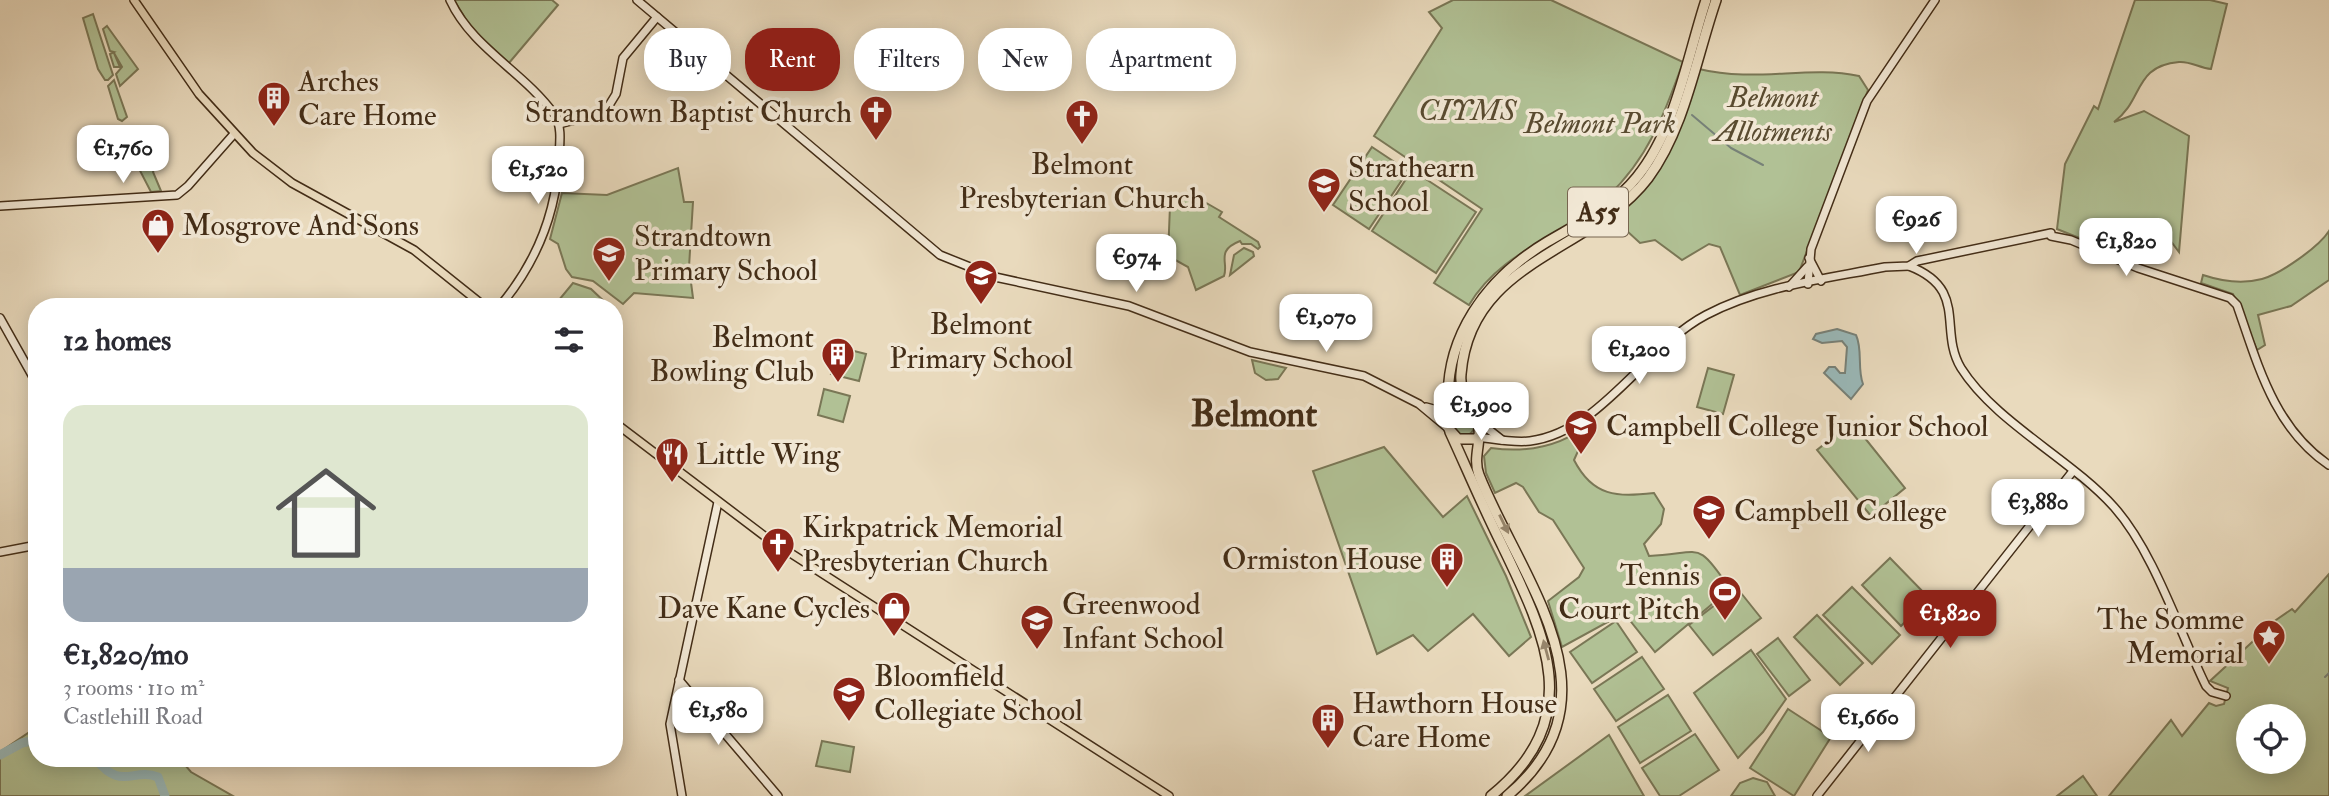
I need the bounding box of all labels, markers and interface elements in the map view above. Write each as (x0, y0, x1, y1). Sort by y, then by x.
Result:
chip: Buy (644, 28, 731, 91)
chip: Rent (745, 28, 840, 91)
chip: Filters (854, 28, 964, 91)
chip: New (978, 28, 1072, 91)
chip: Apartment (1086, 28, 1236, 91)
place label: Arches Care Home (297, 63, 436, 134)
building icon: Arches Care Home (255, 79, 293, 128)
park label: Belmont Allotments (1711, 79, 1833, 150)
park label: CIYMS (1418, 92, 1518, 129)
church icon: Strandtown Baptist Church (857, 93, 895, 142)
place label: Strandtown Baptist Church (525, 94, 852, 131)
church icon: Belmont Presbyterian Church (1063, 97, 1101, 146)
park label: Belmont Park (1522, 105, 1676, 142)
pin: €1,760 (66, 125, 180, 185)
text: €1,760 (93, 133, 153, 162)
pin: €1,520 (481, 146, 595, 206)
place label: Belmont Presbyterian Church (959, 146, 1205, 217)
place label: Strathearn School (1348, 149, 1475, 220)
text: €1,520 (508, 154, 568, 183)
school or university icon: Strathearn School (1305, 165, 1343, 214)
road number: A55 (1568, 188, 1628, 236)
pin: €926 (1875, 196, 1957, 256)
text: €926 (1892, 204, 1940, 233)
shop icon: Mosgrove And Sons (139, 206, 177, 255)
place label: Mosgrove And Sons (182, 207, 419, 244)
place label: Strandtown Primary School (634, 218, 818, 289)
pin: €1,820 (2069, 218, 2183, 278)
text: €1,820 (2095, 226, 2157, 255)
school or university icon: Strandtown Primary School (590, 234, 628, 283)
pin: €974 (1095, 234, 1177, 294)
text: €974 (1112, 242, 1160, 271)
school or university icon: Belmont Primary School (962, 257, 1000, 306)
pin: €1,070 (1269, 294, 1383, 354)
text: €1,070 (1295, 302, 1357, 331)
place label: Belmont Primary School (889, 306, 1073, 377)
place label: Belmont Bowling Club (650, 319, 814, 390)
icon: filters (550, 321, 588, 359)
text: 12 homes (63, 322, 171, 359)
pin: €1,200 (1582, 326, 1696, 386)
text: €1,200 (1608, 334, 1670, 363)
building icon: Belmont Bowling Club (819, 335, 857, 384)
pin: €1,900 (1424, 382, 1538, 442)
text: €1,900 (1450, 390, 1512, 419)
district label: Belmont (1191, 391, 1317, 438)
school or university icon: Campbell College Junior School (1562, 407, 1600, 456)
place label: Campbell College Junior School (1606, 408, 1989, 445)
restaurant icon: Little Wing (653, 435, 691, 484)
place label: Little Wing (696, 436, 841, 473)
icon: home (263, 450, 389, 576)
pin: €3,880 (1981, 480, 2095, 539)
text: €3,880 (2007, 487, 2069, 516)
school or university icon: Campbell College (1690, 492, 1728, 541)
place label: Campbell College (1734, 493, 1947, 530)
place label: Kirkpatrick Memorial Presbyterian Church (802, 509, 1063, 580)
one-way arrow (1498, 514, 1509, 534)
church icon: Kirkpatrick Memorial Presbyterian Church (759, 525, 797, 574)
building icon: Ormiston House (1428, 540, 1466, 589)
place label: Ormiston House (1222, 541, 1422, 578)
place label: Tennis Court Pitch (1558, 557, 1700, 628)
sports icon: Tennis Court Pitch (1706, 573, 1744, 622)
place label: Greenwood Infant School (1062, 586, 1224, 657)
shop icon: Dave Kane Cycles (875, 589, 913, 638)
place label: Dave Kane Cycles (657, 590, 870, 627)
pin: €1,820 (1893, 590, 2007, 650)
text: €1,820 (1919, 598, 1981, 627)
place label: The Somme Memorial (2097, 601, 2244, 672)
school or university icon: Greenwood Infant School (1018, 602, 1056, 651)
place icon: The Somme Memorial (2250, 617, 2288, 666)
text: €1,820/mo (63, 636, 188, 673)
one-way arrow (1540, 639, 1551, 661)
place label: Bloomfield Collegiate School (874, 658, 1083, 729)
text: 3 rooms · 110 m² (63, 673, 204, 702)
school or university icon: Bloomfield Collegiate School (830, 674, 868, 723)
place label: Hawthorn House Care Home (1352, 685, 1557, 756)
pin: €1,580 (661, 688, 775, 747)
pin: €1,660 (1811, 694, 1925, 754)
text: €1,580 (688, 695, 748, 724)
building icon: Hawthorn House Care Home (1309, 701, 1347, 750)
text: Castlehill Road (63, 702, 203, 731)
text: €1,660 (1837, 702, 1899, 731)
map controls (2236, 704, 2306, 774)
button: locate (2236, 704, 2306, 774)

